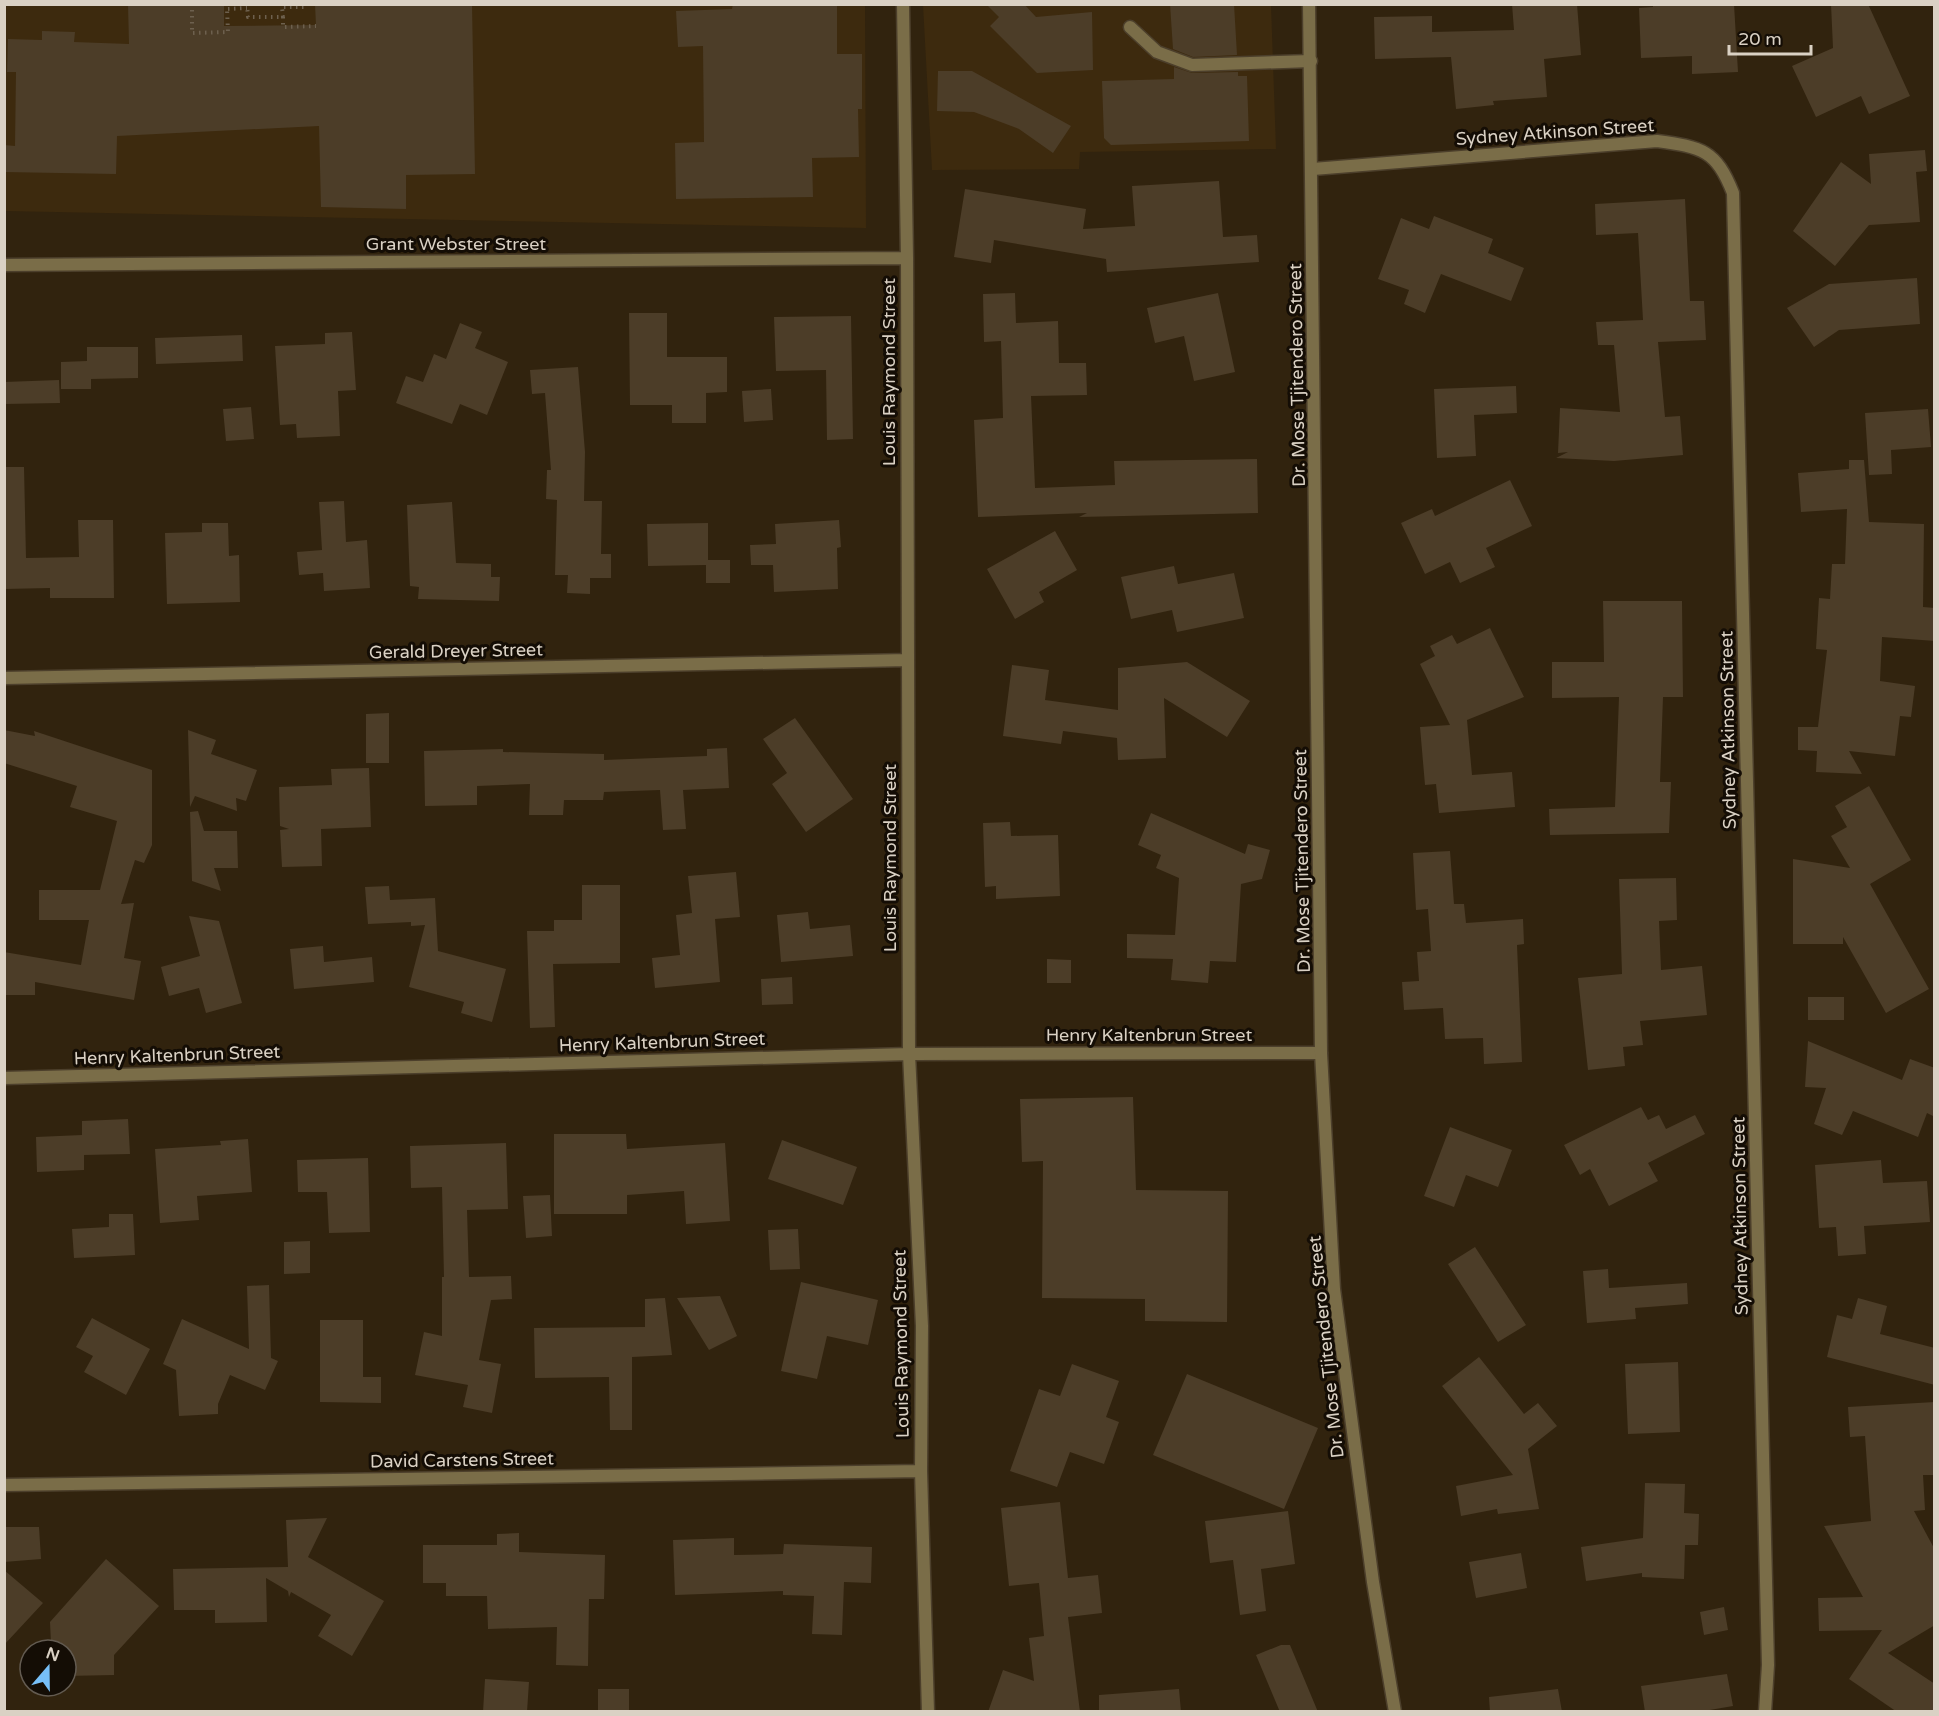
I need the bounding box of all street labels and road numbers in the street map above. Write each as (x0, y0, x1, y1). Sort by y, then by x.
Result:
street label: Sydney Atkinson Street (1455, 114, 1655, 150)
street label: Grant Webster Street (366, 233, 546, 255)
street label: Dr. Mose Tjitendero Street (1284, 263, 1310, 487)
street label: Louis Raymond Street (878, 278, 900, 466)
street label: Sydney Atkinson Street (1715, 630, 1741, 829)
street label: Gerald Dreyer Street (369, 638, 543, 664)
street label: Dr. Mose Tjitendero Street (1289, 749, 1315, 973)
street label: Louis Raymond Street (879, 764, 901, 952)
street label: Henry Kaltenbrun Street (1046, 1024, 1252, 1046)
street label: Henry Kaltenbrun Street (558, 1027, 766, 1057)
street label: Henry Kaltenbrun Street (73, 1040, 281, 1070)
street label: Sydney Atkinson Street (1727, 1116, 1753, 1315)
street label: Dr. Mose Tjitendero Street (1303, 1235, 1349, 1459)
street label: Louis Raymond Street (888, 1249, 914, 1438)
street label: David Carstens Street (370, 1447, 554, 1473)

